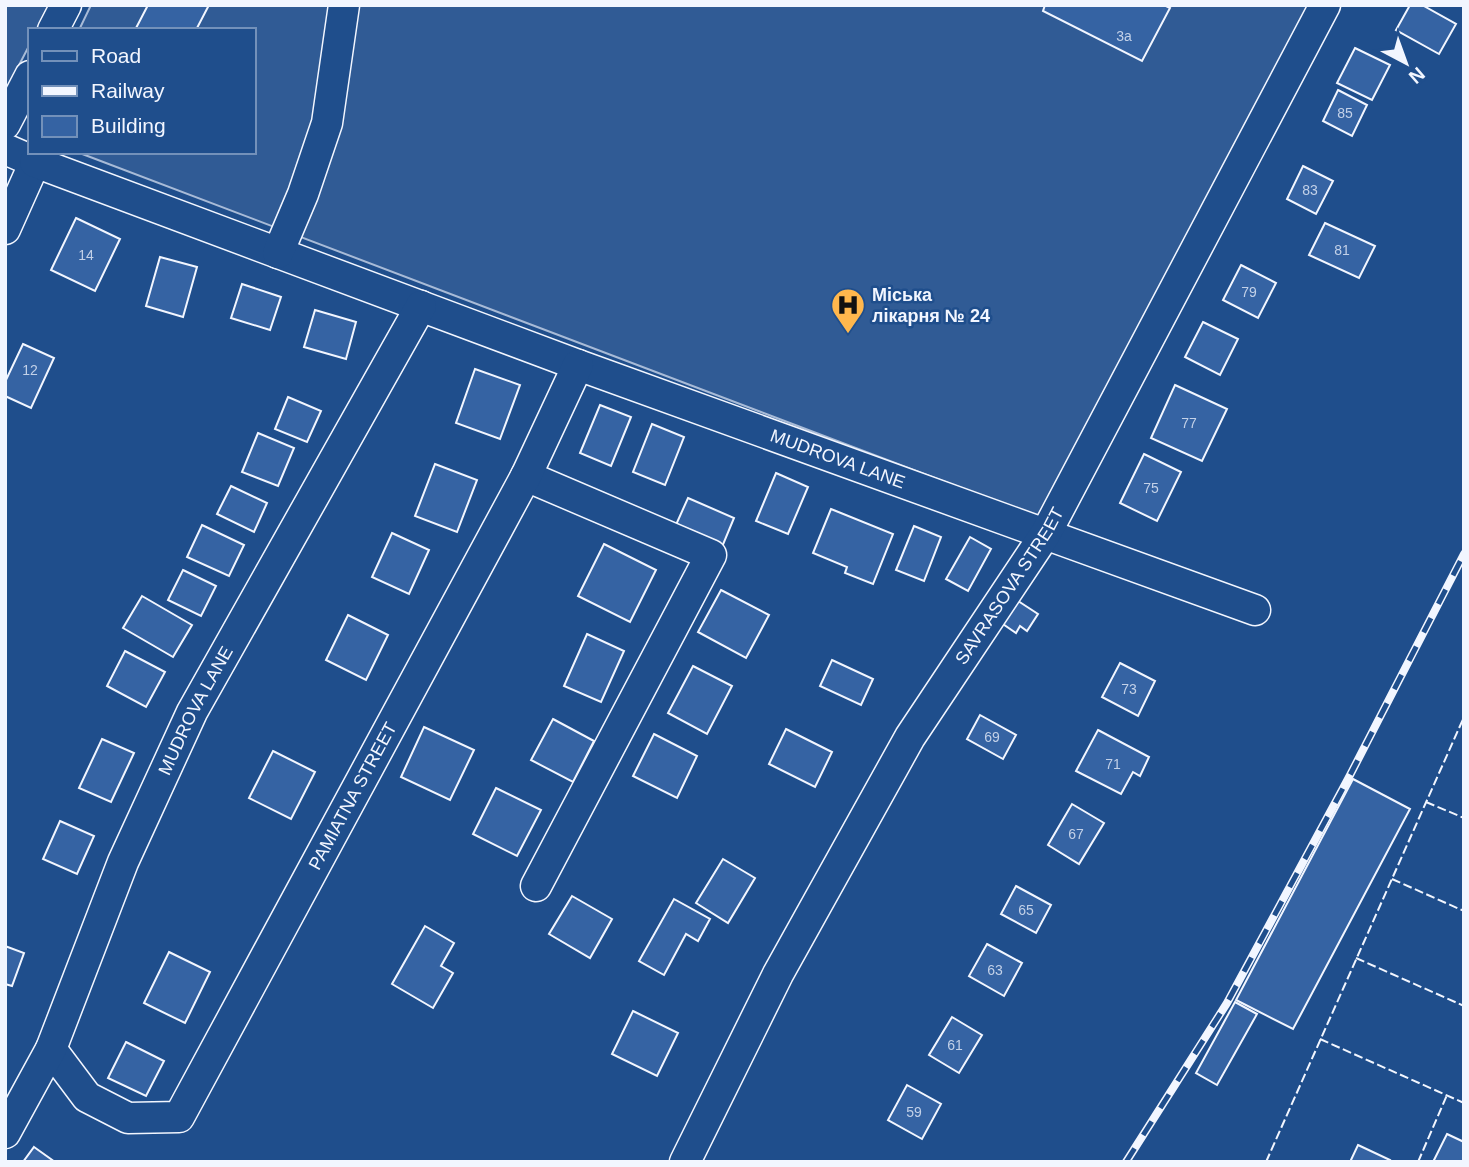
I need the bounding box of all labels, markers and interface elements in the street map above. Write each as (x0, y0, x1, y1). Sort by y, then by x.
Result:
legend (28, 28, 256, 154)
house number: 3а (1116, 28, 1132, 44)
north arrow (1371, 28, 1441, 98)
text: Road (91, 44, 141, 67)
text: N (1405, 63, 1429, 88)
text: Railway (91, 79, 165, 102)
house number: 85 (1337, 105, 1353, 121)
text: Building (91, 114, 166, 137)
house number: 83 (1302, 182, 1318, 198)
house number: 81 (1334, 242, 1350, 258)
house number: 14 (78, 247, 94, 263)
house number: 79 (1241, 284, 1257, 300)
place label: Міська лікарня № 24 (872, 285, 990, 326)
hospital icon: Міська лікарня № 24 (829, 286, 867, 335)
house number: 12 (22, 362, 38, 378)
house number: 77 (1181, 415, 1197, 431)
street label: MUDROVA LANE (768, 425, 908, 493)
house number: 75 (1143, 480, 1159, 496)
street label: SAVRASOVA STREET (951, 504, 1068, 668)
street label: MUDROVA LANE (154, 643, 237, 778)
house number: 73 (1121, 681, 1137, 697)
street label: PAMIATNA STREET (305, 719, 401, 873)
house number: 69 (984, 729, 1000, 745)
house number: 71 (1105, 756, 1121, 772)
house number: 67 (1068, 826, 1084, 842)
house number: 65 (1018, 902, 1034, 918)
house number: 63 (987, 962, 1003, 978)
house number: 61 (947, 1037, 963, 1053)
house number: 59 (906, 1104, 922, 1120)

